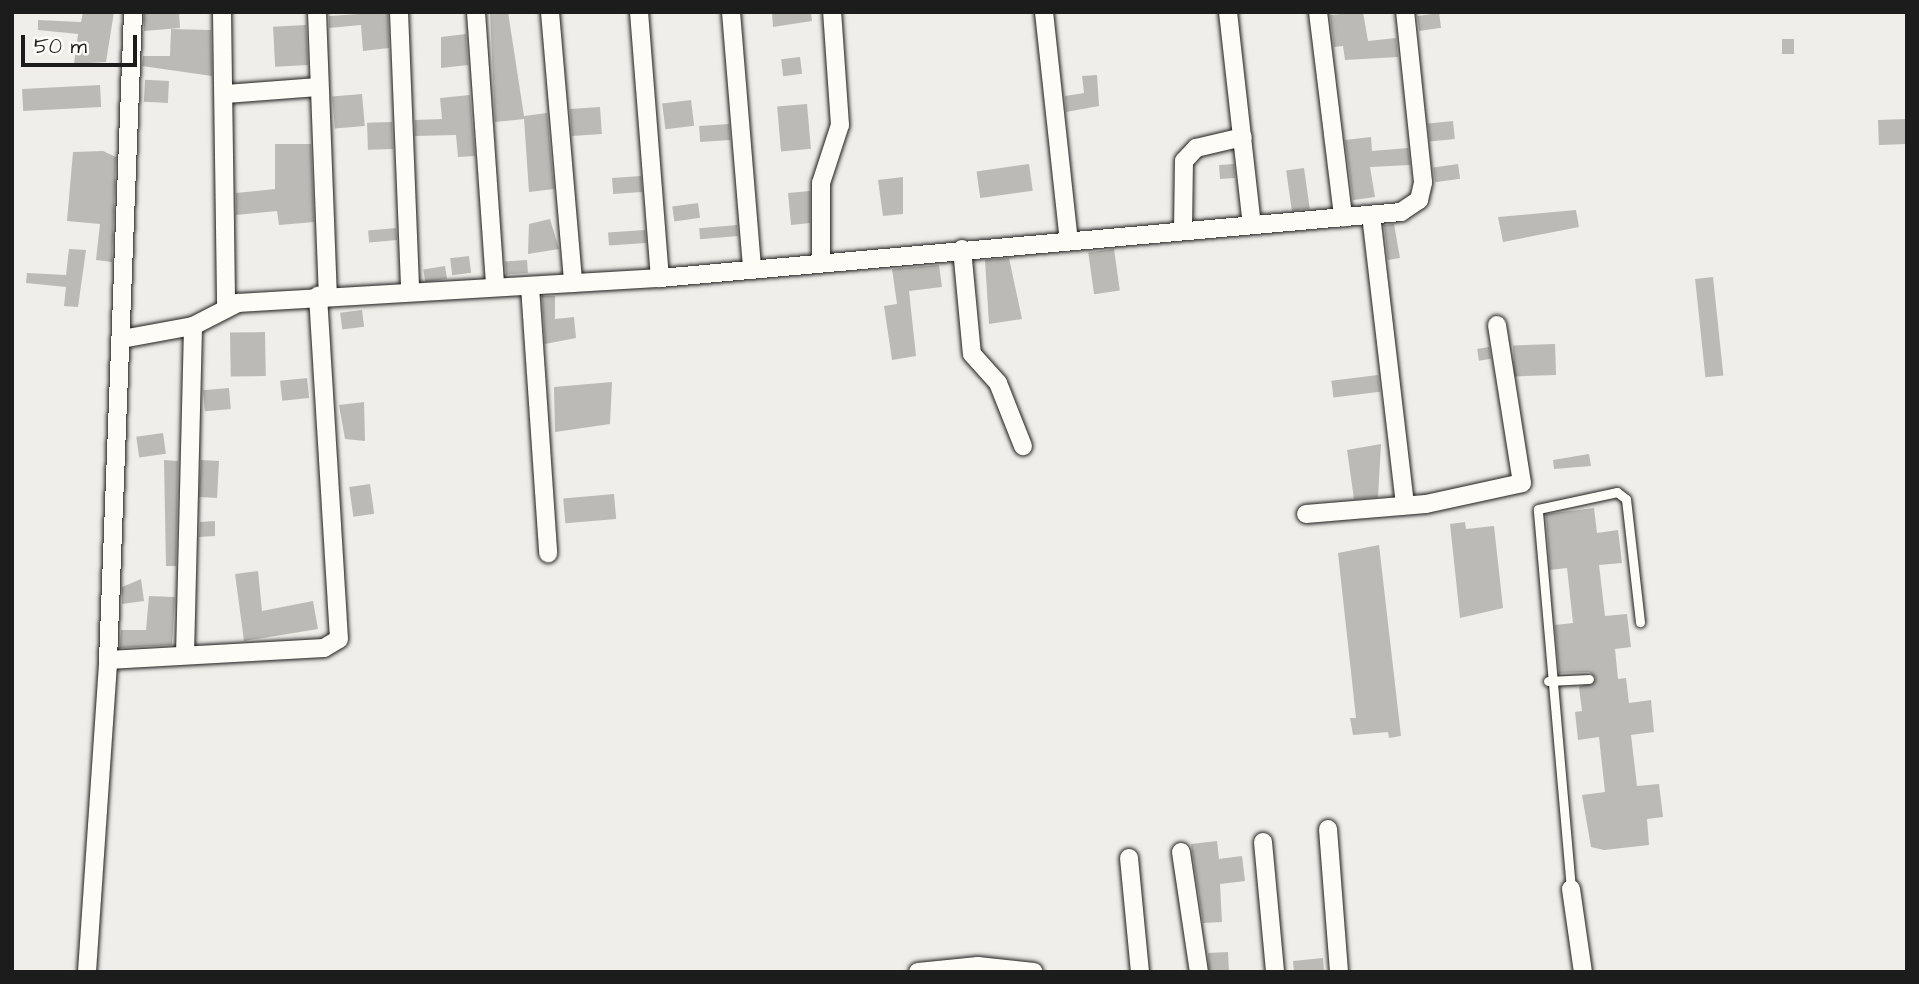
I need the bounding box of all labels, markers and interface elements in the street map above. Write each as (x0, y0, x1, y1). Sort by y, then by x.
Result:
scale bar (24, 21, 140, 65)
text: 50 m (34, 32, 87, 61)

